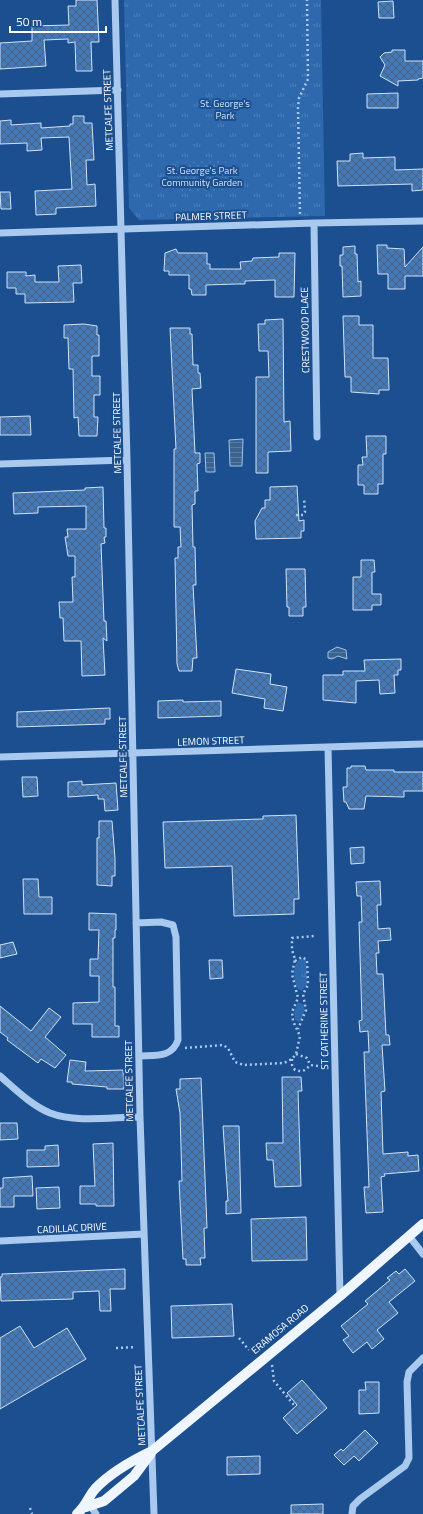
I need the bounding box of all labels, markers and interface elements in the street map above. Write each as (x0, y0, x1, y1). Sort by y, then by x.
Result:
scale bar (10, 8, 106, 34)
text: 50 m (16, 12, 42, 31)
street label: METCALFE STREET (99, 68, 117, 151)
park label: St. George's Park (200, 96, 250, 123)
park label: St. George's Park Community Garden (162, 163, 242, 190)
street label: PALMER STREET (175, 207, 248, 225)
street label: CRESTWOOD PLACE (297, 286, 313, 373)
street label: METCALFE STREET (109, 391, 125, 474)
street label: METCALFE STREET (115, 715, 131, 798)
street label: LEMON STREET (177, 732, 246, 750)
street label: ST CATHERINE STREET (316, 971, 332, 1070)
street label: METCALFE STREET (121, 1039, 137, 1122)
street label: CADILLAC DRIVE (37, 1219, 108, 1237)
street label: ERAMOSA ROAD (248, 1300, 312, 1358)
street label: METCALFE STREET (130, 1363, 150, 1446)

